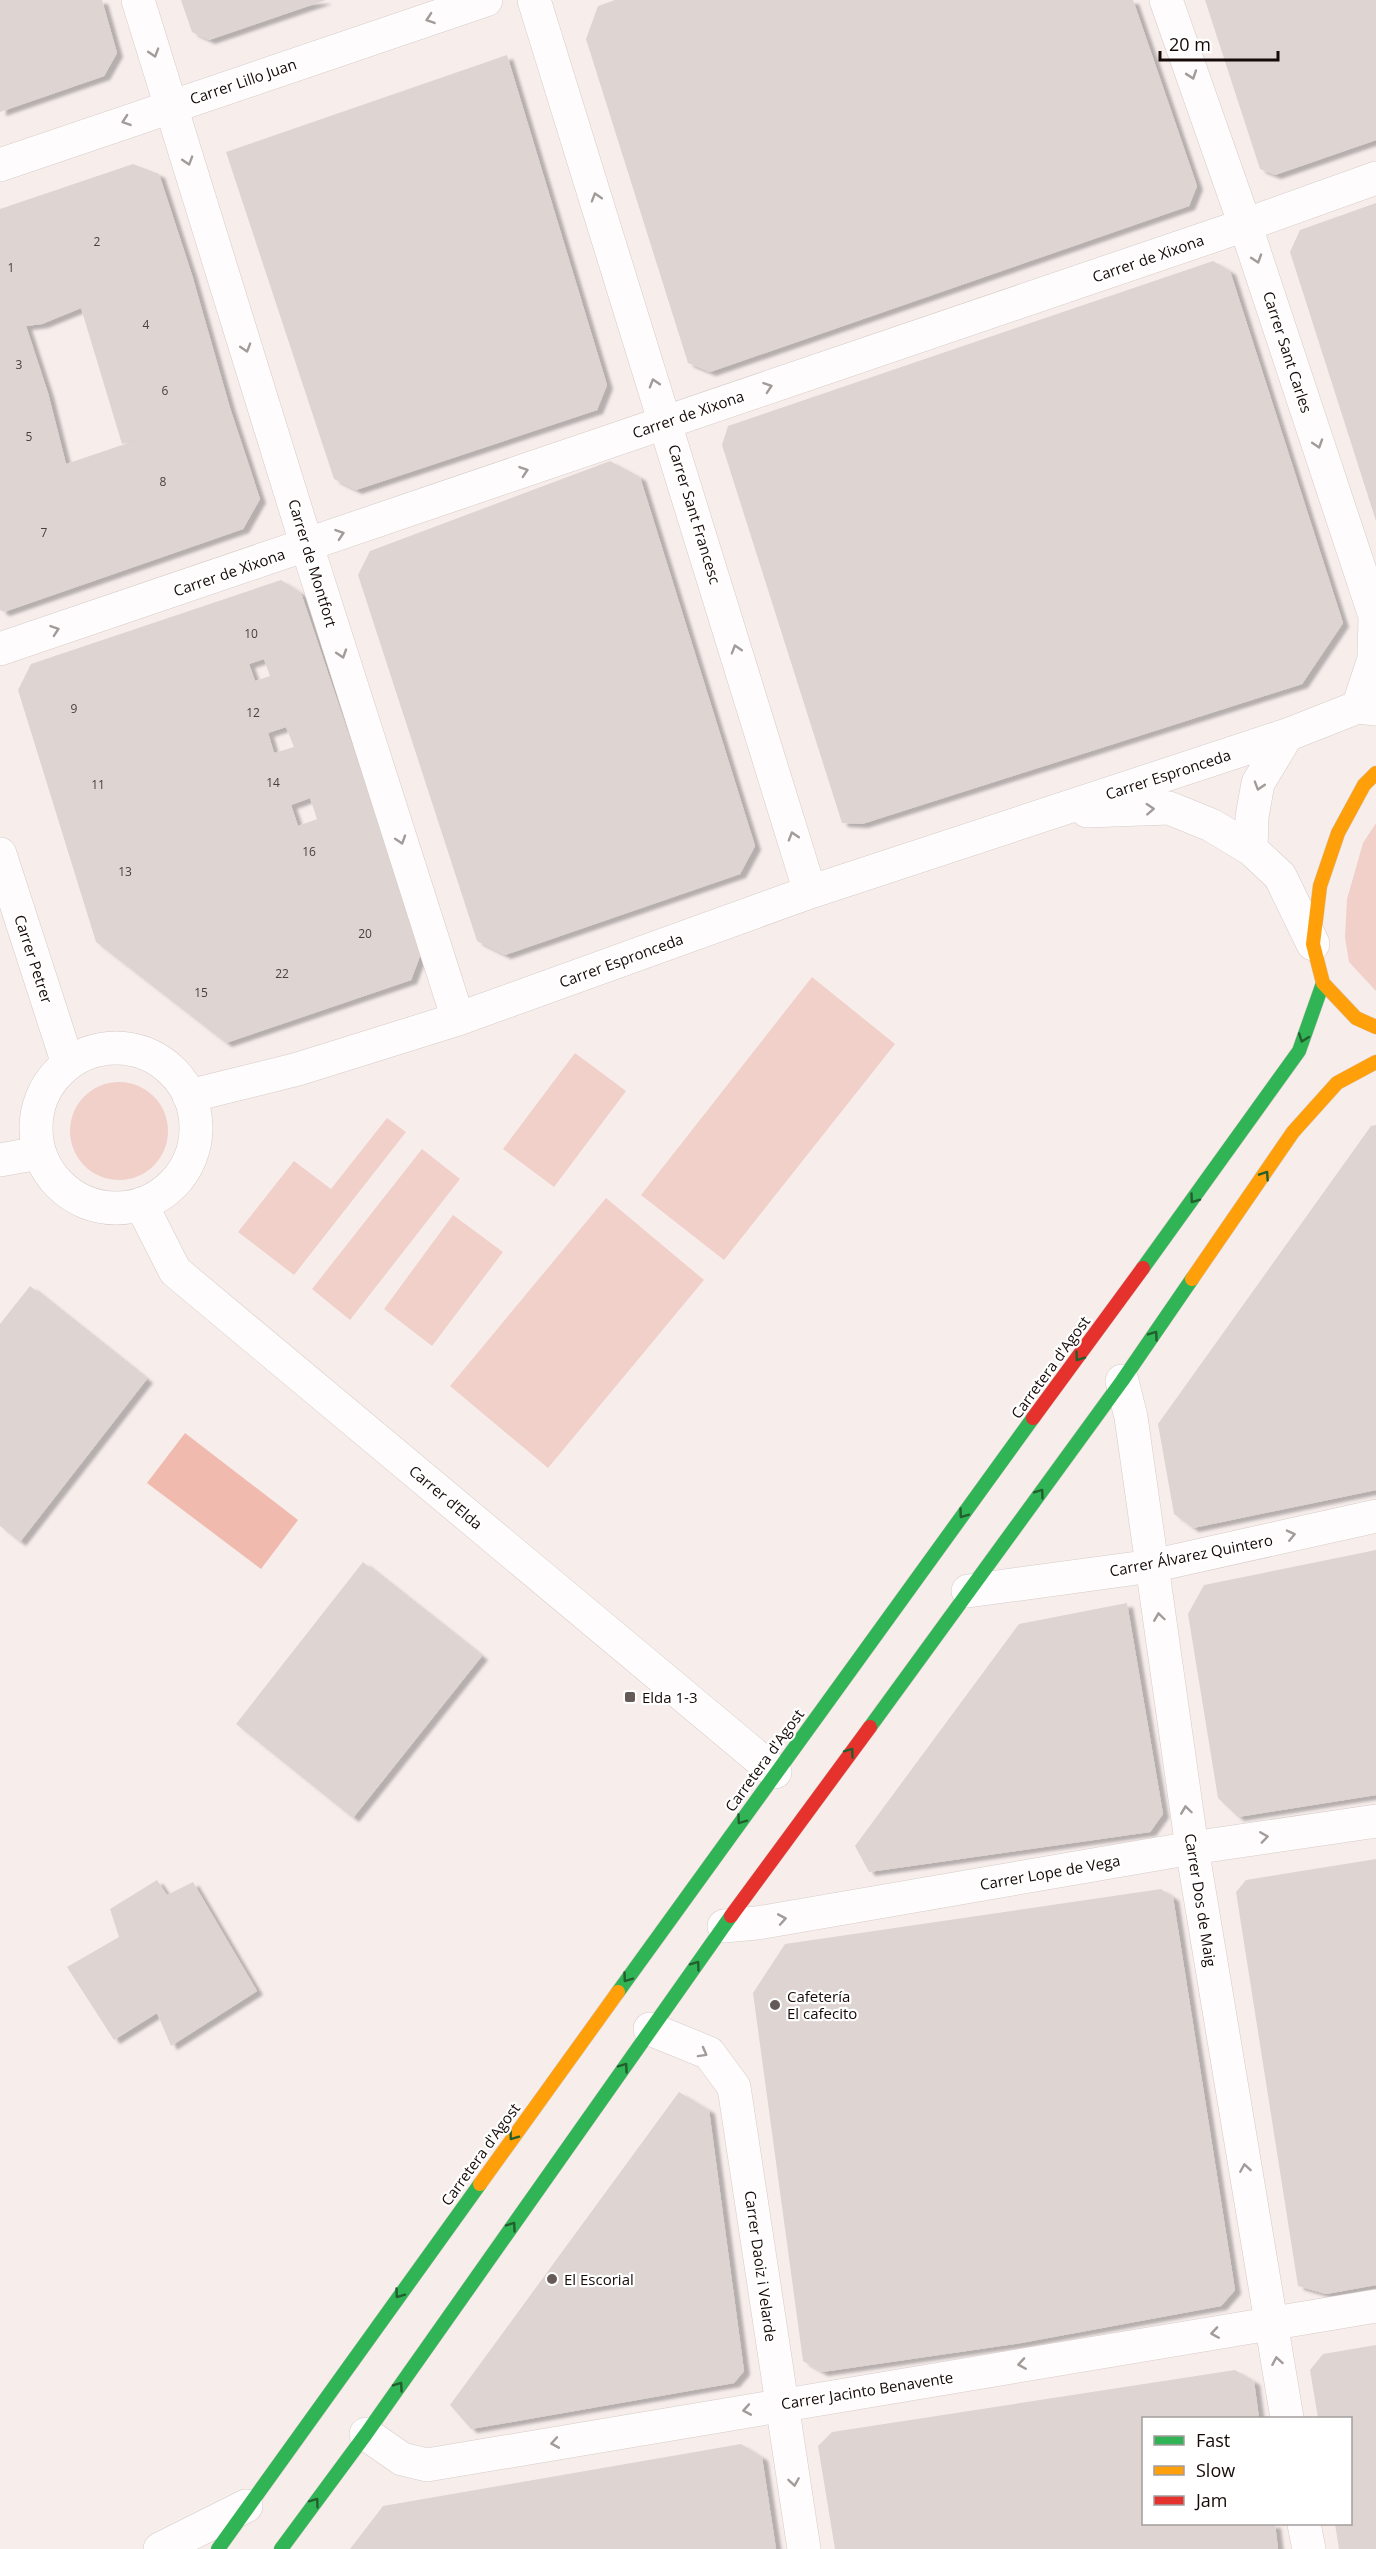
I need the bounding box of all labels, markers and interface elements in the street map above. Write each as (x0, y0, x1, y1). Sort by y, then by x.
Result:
one-way arrow (425, 11, 436, 24)
scale bar (1160, 24, 1278, 62)
text: 20 m (1169, 32, 1211, 56)
one-way arrow (147, 47, 159, 58)
street label: Carrer Lillo Juan (187, 53, 299, 109)
one-way arrow (1185, 69, 1198, 80)
one-way arrow (121, 114, 132, 127)
one-way arrow (181, 155, 193, 166)
one-way arrow (591, 192, 603, 203)
street label: Carrer de Xixona (1089, 230, 1207, 286)
house number: 2 (94, 233, 101, 250)
one-way arrow (1250, 253, 1262, 264)
house number: 1 (8, 259, 14, 276)
street label: Carrer Sant Carles (1259, 289, 1317, 415)
house number: 4 (143, 316, 150, 333)
one-way arrow (239, 342, 251, 353)
house number: 3 (16, 356, 23, 373)
one-way arrow (649, 378, 661, 389)
house number: 6 (162, 382, 169, 399)
one-way arrow (762, 382, 773, 394)
street label: Carrer de Xixona (629, 386, 747, 442)
house number: 5 (26, 428, 33, 445)
one-way arrow (1311, 438, 1324, 449)
street label: Carrer Sant Francesc (664, 442, 726, 586)
one-way arrow (518, 465, 529, 478)
house number: 8 (160, 473, 167, 490)
street label: Carrer de Montfort (284, 497, 342, 629)
house number: 7 (41, 524, 48, 541)
one-way arrow (334, 529, 345, 542)
street label: Carrer de Xixona (170, 544, 288, 600)
one-way arrow (49, 625, 60, 638)
house number: 10 (244, 625, 258, 642)
one-way arrow (731, 645, 743, 655)
one-way arrow (334, 648, 347, 659)
house number: 9 (71, 700, 78, 717)
house number: 12 (246, 704, 260, 721)
street label: Carrer Espronceda (1103, 744, 1233, 804)
house number: 14 (266, 774, 280, 791)
house number: 11 (91, 776, 105, 793)
one-way arrow (1254, 780, 1266, 791)
one-way arrow (1145, 802, 1154, 815)
one-way arrow (788, 831, 800, 842)
one-way arrow (393, 834, 406, 845)
house number: 16 (302, 843, 316, 860)
house number: 13 (118, 863, 132, 880)
street label: Carrer Petrer (10, 912, 58, 1006)
house number: 20 (358, 925, 372, 942)
street label: Carrer Espronceda (556, 928, 686, 992)
house number: 22 (275, 965, 289, 982)
house number: 15 (194, 984, 208, 1001)
one-way arrow (1298, 1032, 1310, 1043)
one-way arrow (1258, 1171, 1269, 1182)
one-way arrow (1190, 1193, 1201, 1204)
street label: Carretera d'Agost (1006, 1312, 1094, 1422)
one-way arrow (1147, 1331, 1158, 1342)
one-way arrow (1075, 1350, 1086, 1361)
street label: Carrer d’Elda (405, 1460, 487, 1534)
one-way arrow (1032, 1489, 1043, 1500)
one-way arrow (960, 1508, 971, 1519)
street label: Carrer Álvarez Quintero (1108, 1529, 1274, 1581)
one-way arrow (1286, 1529, 1296, 1542)
one-way arrow (1154, 1613, 1166, 1622)
place label: Elda 1-3 (642, 1687, 698, 1707)
marker: Elda 1-3 (623, 1690, 637, 1704)
street label: Carretera d'Agost (720, 1705, 808, 1815)
one-way arrow (843, 1748, 854, 1759)
one-way arrow (1181, 1806, 1193, 1815)
one-way arrow (737, 1813, 748, 1824)
street label: Carrer Dos de Maig (1181, 1832, 1221, 1968)
one-way arrow (1259, 1832, 1269, 1844)
street label: Carrer Lope de Vega (978, 1850, 1122, 1894)
one-way arrow (777, 1913, 787, 1925)
one-way arrow (689, 1960, 700, 1971)
one-way arrow (623, 1971, 634, 1982)
place label: Cafetería El cafecito (787, 1986, 857, 2023)
marker: Cafetería El cafecito (768, 1998, 782, 2012)
one-way arrow (697, 2046, 707, 2057)
one-way arrow (617, 2062, 628, 2073)
street label: Carretera d'Agost (436, 2099, 524, 2209)
one-way arrow (509, 2130, 520, 2141)
one-way arrow (1239, 2164, 1252, 2174)
street label: Carrer Daoiz i Velarde (740, 2189, 782, 2343)
one-way arrow (505, 2222, 516, 2233)
place label: El Escorial (564, 2269, 634, 2289)
marker: El Escorial (545, 2272, 559, 2286)
one-way arrow (395, 2288, 406, 2299)
one-way arrow (1210, 2326, 1219, 2338)
one-way arrow (1271, 2356, 1284, 2366)
one-way arrow (1018, 2358, 1027, 2370)
street label: Carrer Jacinto Benavente (780, 2367, 954, 2413)
one-way arrow (392, 2381, 403, 2392)
one-way arrow (742, 2403, 752, 2416)
legend (1142, 2417, 1352, 2525)
text: Fast (1196, 2428, 1230, 2452)
one-way arrow (550, 2436, 560, 2449)
text: Slow (1196, 2458, 1235, 2482)
one-way arrow (787, 2477, 800, 2487)
text: Jam (1194, 2488, 1228, 2512)
one-way arrow (308, 2497, 319, 2508)

